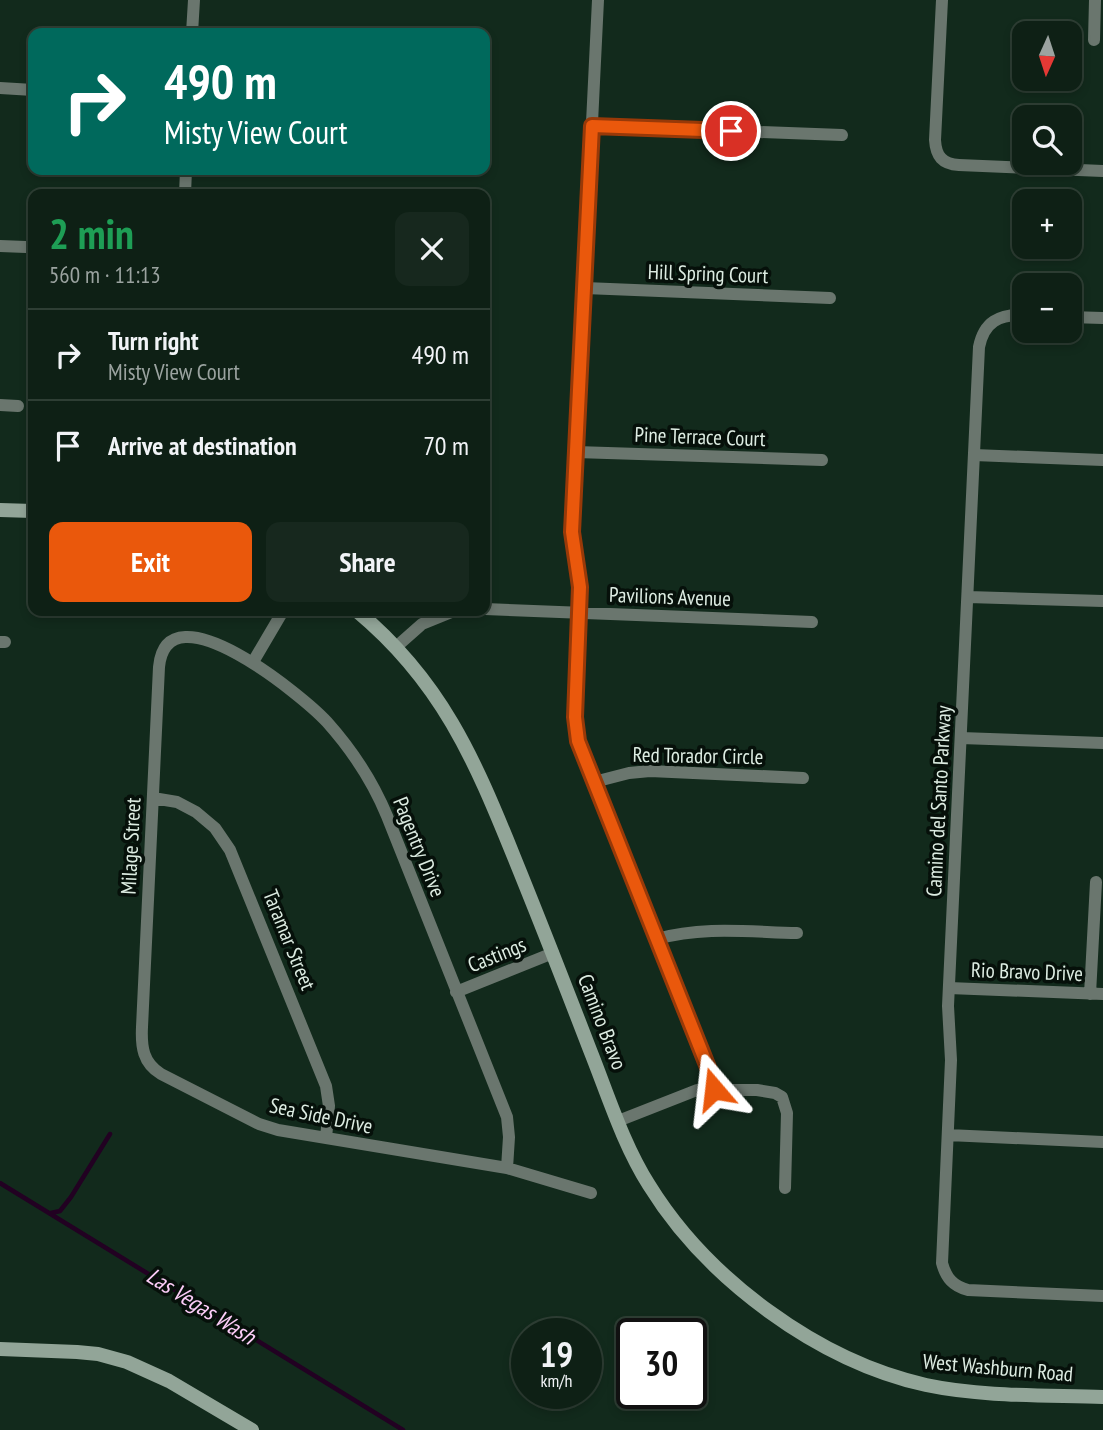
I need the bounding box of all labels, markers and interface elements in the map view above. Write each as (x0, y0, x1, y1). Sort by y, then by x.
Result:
north arrow (1012, 21, 1082, 91)
map controls (1012, 21, 1082, 343)
text: 490 m (164, 49, 277, 113)
icon: right (49, 56, 140, 147)
pin (701, 101, 761, 161)
button: search (1012, 105, 1082, 175)
text: Misty View Court (164, 111, 347, 153)
icon: arrive (712, 112, 750, 150)
button: + (1012, 189, 1082, 259)
text: 2 min (49, 206, 134, 261)
button: close (395, 212, 469, 286)
street label: Hill Spring Court (647, 258, 769, 289)
text: 560 m · 11:13 (49, 260, 161, 289)
button: − (1012, 273, 1082, 343)
text: Turn right (108, 324, 199, 357)
icon: right (49, 336, 87, 374)
text: 490 m (411, 338, 469, 371)
text: Misty View Court (108, 357, 240, 386)
street label: Pine Terrace Court (634, 421, 766, 452)
icon: arrive (49, 427, 87, 465)
text: Arrive at destination (108, 429, 297, 462)
text: 70 m (423, 429, 469, 462)
button: Exit (49, 522, 252, 602)
button: Share (266, 522, 469, 602)
street label: Pavilions Avenue (609, 581, 731, 612)
street label: Camino del Santo Parkway (920, 705, 957, 897)
street label: Red Torador Circle (632, 741, 764, 770)
street label: Pagentry Drive (387, 793, 452, 901)
street label: Milage Street (114, 797, 147, 895)
street label: Taramar Street (257, 886, 322, 994)
street label: Castings (464, 931, 530, 978)
street label: Rio Bravo Drive (971, 956, 1083, 987)
street label: Camino Bravo (572, 970, 633, 1073)
position arrow (677, 1052, 751, 1126)
street label: Sea Side Drive (267, 1091, 375, 1140)
water label: Las Vegas Wash (142, 1261, 263, 1351)
speed limit sign: 30 (616, 1318, 707, 1409)
text: 19 (540, 1331, 573, 1377)
street label: West Washburn Road (922, 1347, 1074, 1388)
text: km/h (541, 1369, 572, 1392)

